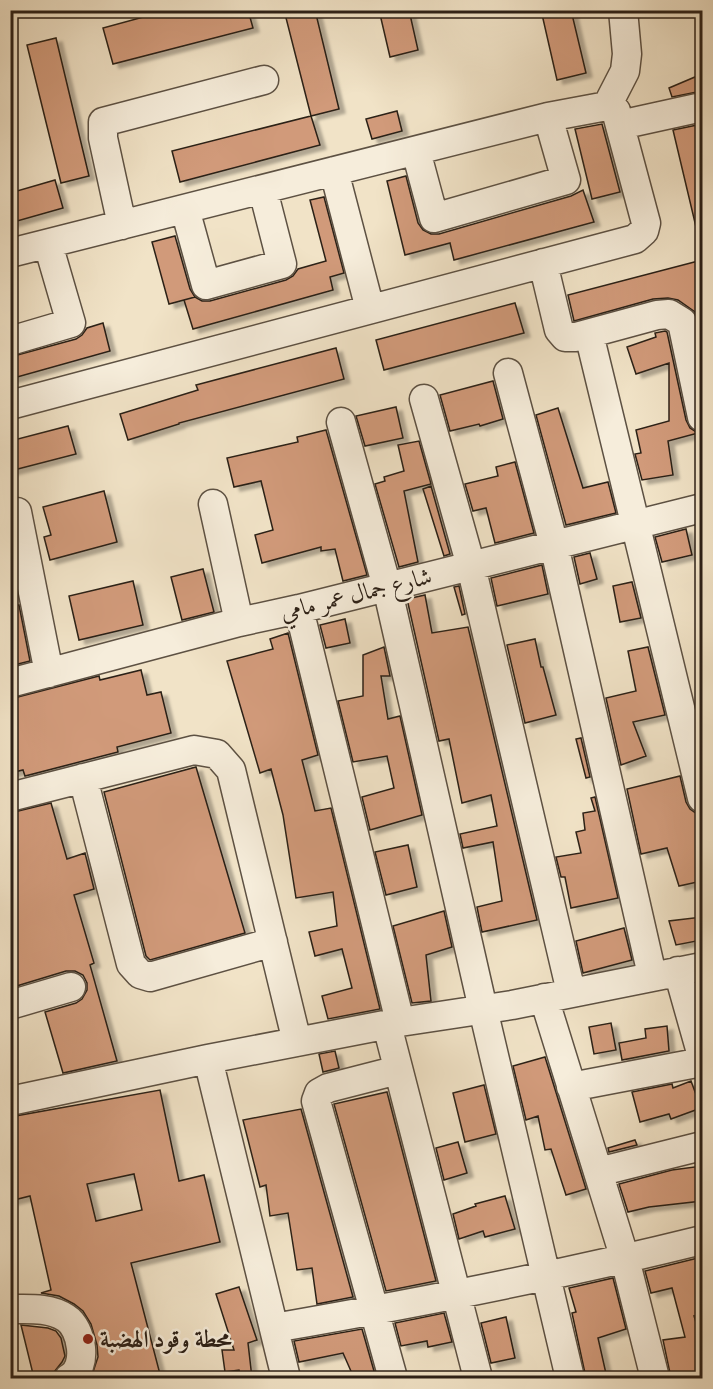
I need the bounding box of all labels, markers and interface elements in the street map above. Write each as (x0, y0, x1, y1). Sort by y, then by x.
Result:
street label: شارع جمال عمر مامي (277, 562, 436, 632)
place label: محطة وقود الهضبة (100, 1325, 232, 1355)
marker: محطة وقود الهضبة (81, 1332, 95, 1346)

